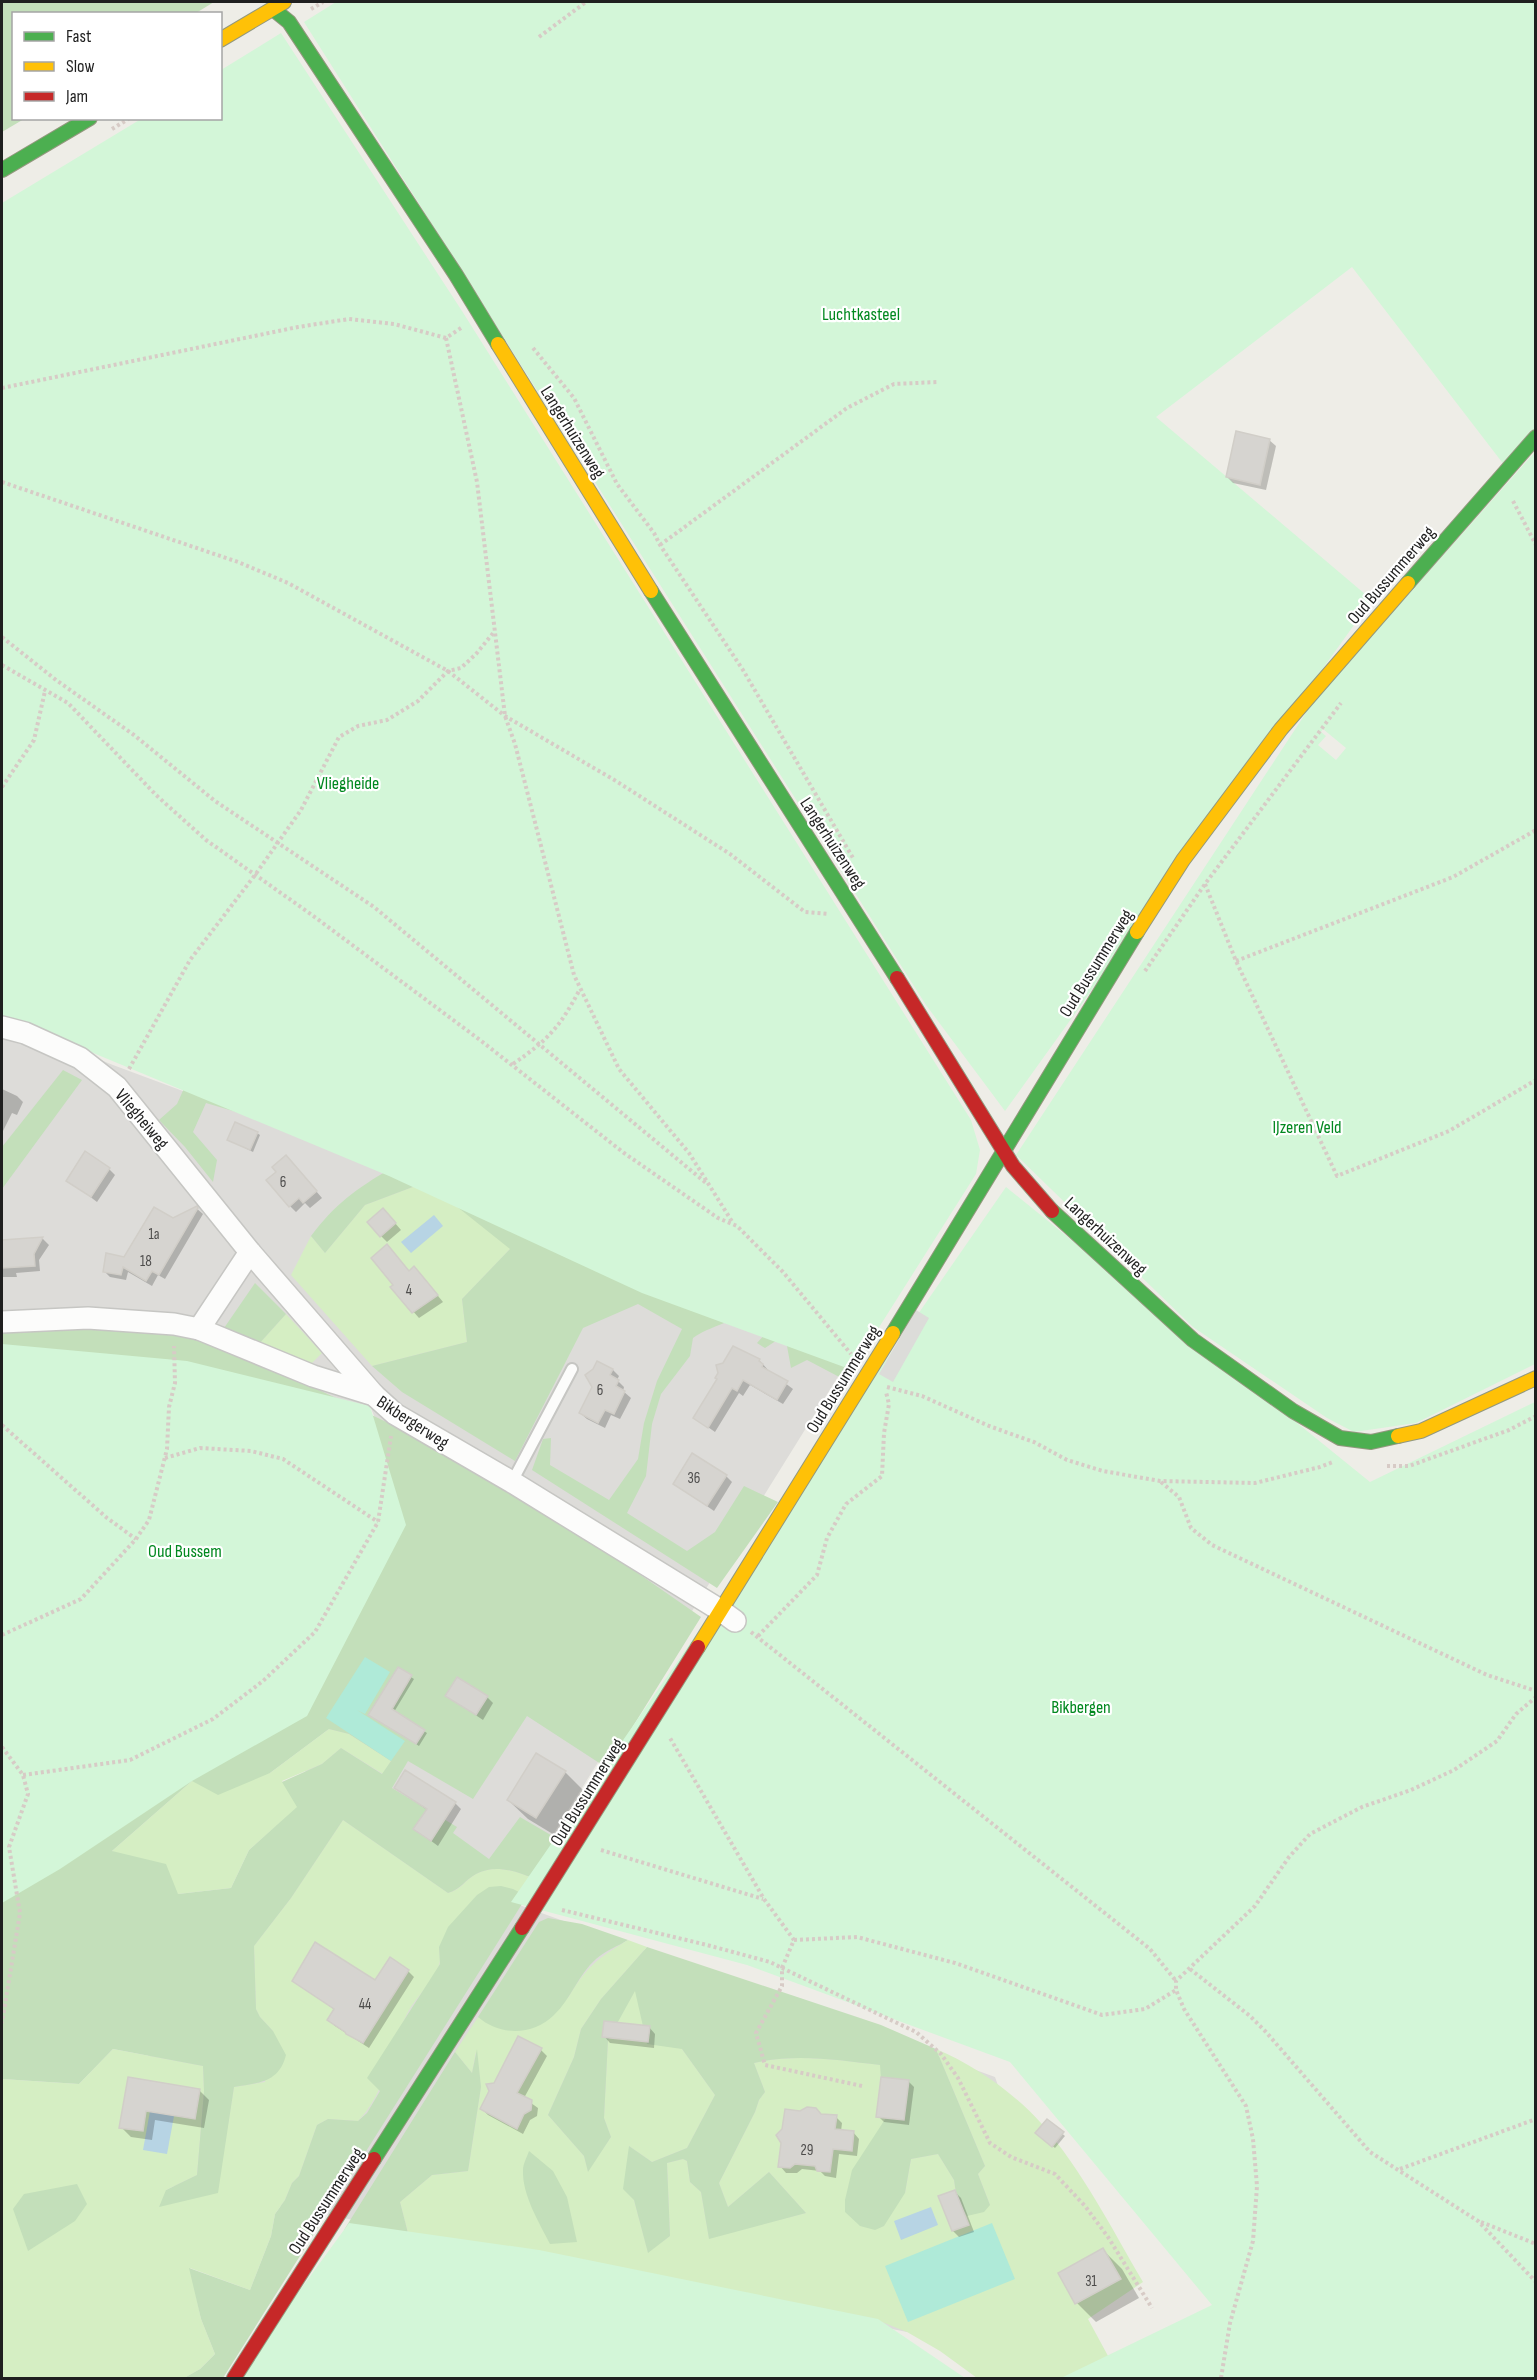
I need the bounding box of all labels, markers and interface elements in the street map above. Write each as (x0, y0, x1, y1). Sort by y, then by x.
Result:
legend (12, 12, 222, 120)
text: Fast (66, 26, 92, 47)
text: Slow (66, 56, 95, 77)
text: Jam (65, 86, 88, 107)
park label: Luchtkasteel (822, 304, 900, 325)
street label: Langerhuizenweg (536, 382, 609, 482)
street label: Oud Bussummerweg (1343, 522, 1440, 629)
park label: Vliegheide (317, 773, 379, 794)
street label: Langerhuizenweg (795, 794, 870, 893)
street label: Oud Bussummerweg (1055, 906, 1138, 1021)
street label: Vliegheiweg (110, 1085, 173, 1154)
park label: IJzeren Veld (1272, 1117, 1342, 1138)
house number: 6 (280, 1173, 286, 1192)
street label: Langerhuizenweg (1060, 1193, 1151, 1280)
house number: 1a (148, 1225, 160, 1244)
house number: 18 (140, 1252, 152, 1271)
house number: 4 (406, 1281, 412, 1300)
street label: Oud Bussummerweg (802, 1322, 885, 1437)
house number: 6 (597, 1381, 603, 1400)
street label: Bikbergerweg (373, 1391, 453, 1454)
house number: 36 (688, 1469, 700, 1488)
park label: Oud Bussem (148, 1541, 222, 1562)
park label: Bikbergen (1051, 1697, 1111, 1718)
street label: Oud Bussummerweg (546, 1735, 629, 1850)
house number: 44 (359, 1995, 371, 2014)
house number: 29 (801, 2141, 813, 2160)
street label: Oud Bussummerweg (284, 2144, 369, 2258)
house number: 31 (1085, 2272, 1098, 2291)

